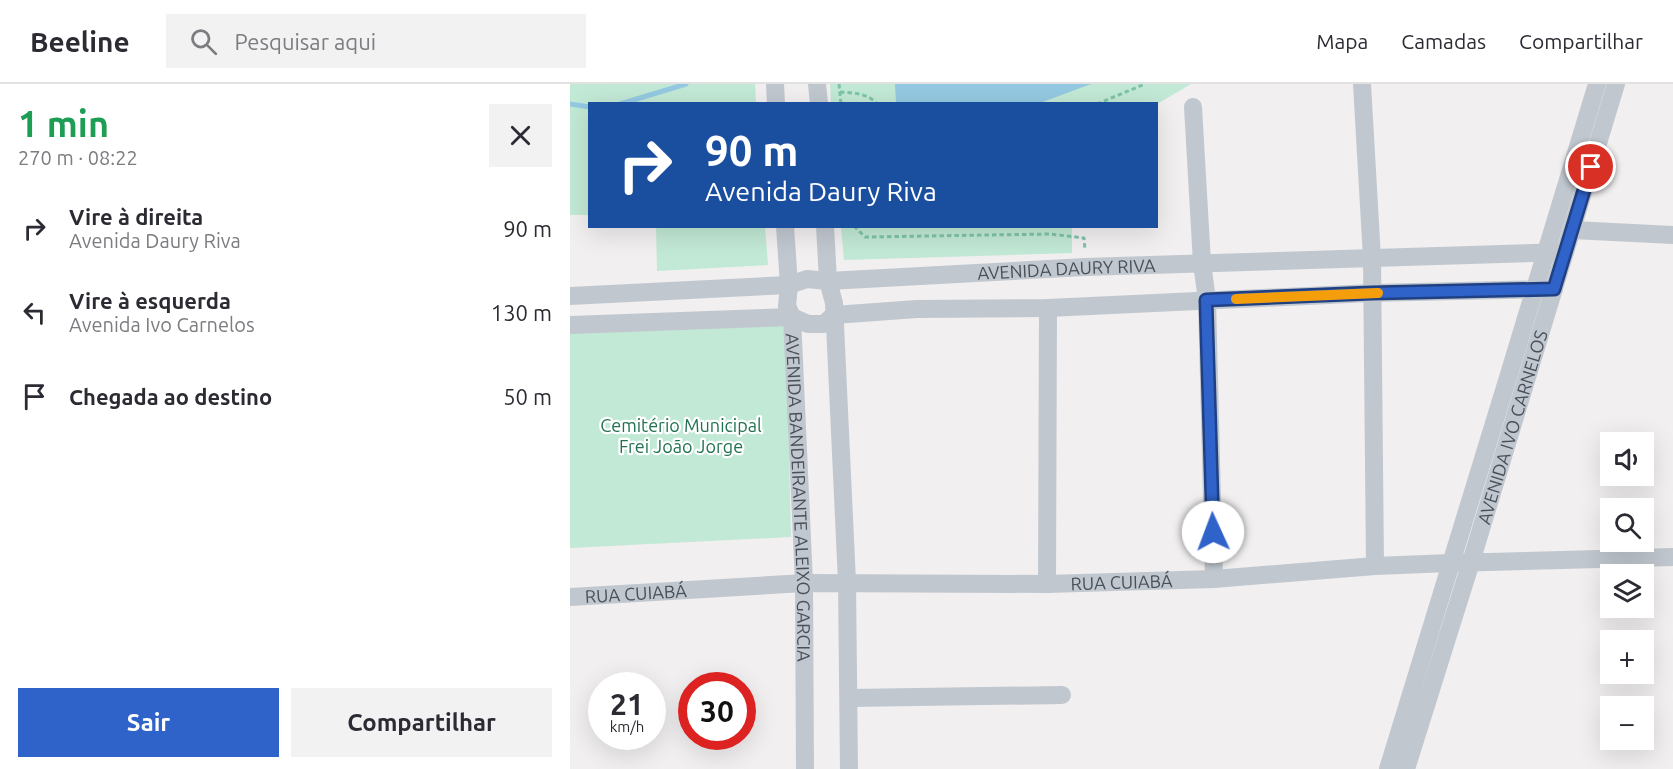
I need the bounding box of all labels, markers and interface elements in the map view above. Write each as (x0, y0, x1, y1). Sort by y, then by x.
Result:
search box (166, 14, 586, 68)
icon: search (187, 25, 220, 58)
text: Beeline (30, 26, 130, 57)
text: Pesquisar aqui (235, 29, 376, 54)
text: Mapa (1316, 29, 1368, 53)
text: Camadas (1401, 29, 1486, 53)
text: Compartilhar (1519, 29, 1643, 53)
text: 1 min (18, 103, 109, 144)
button: close (489, 104, 552, 167)
icon: right (606, 126, 684, 204)
text: 90 m (705, 127, 799, 174)
pin (1565, 141, 1616, 192)
text: 270 m · 08:22 (18, 146, 138, 169)
icon: arrive (1574, 150, 1607, 183)
text: Avenida Daury Riva (705, 176, 937, 206)
text: Vire à direita (69, 204, 203, 229)
icon: right (18, 212, 51, 245)
text: 90 m (503, 216, 552, 241)
text: Avenida Daury Riva (69, 229, 241, 252)
street label: AVENIDA DAURY RIVA (977, 255, 1156, 283)
text: Vire à esquerda (69, 288, 231, 313)
icon: left (18, 296, 51, 329)
text: 130 m (491, 300, 552, 325)
text: Avenida Ivo Carnelos (69, 313, 255, 336)
street label: AVENIDA IVO CARNELOS (1473, 328, 1551, 526)
street label: AVENIDA BANDEIRANTE ALEIXO GARCIA (783, 333, 814, 662)
icon: arrive (18, 380, 51, 413)
text: Chegada ao destino (69, 384, 272, 409)
text: 50 m (503, 384, 552, 409)
park label: Cemitério Municipal Frei João Jorge (600, 415, 762, 456)
map controls (1600, 432, 1654, 750)
button: sound (1600, 432, 1654, 486)
button: search (1600, 498, 1654, 552)
position arrow (1181, 500, 1245, 564)
button: layers (1600, 564, 1654, 618)
street label: RUA CUIABÁ (1070, 569, 1173, 593)
street label: RUA CUIABÁ (584, 579, 688, 606)
button: + (1600, 630, 1654, 684)
speed limit sign: 30 (678, 672, 756, 750)
text: 21 (610, 687, 644, 721)
button: Sair (18, 688, 279, 757)
button: Compartilhar (291, 688, 552, 757)
button: − (1600, 696, 1654, 750)
text: km/h (610, 718, 644, 735)

